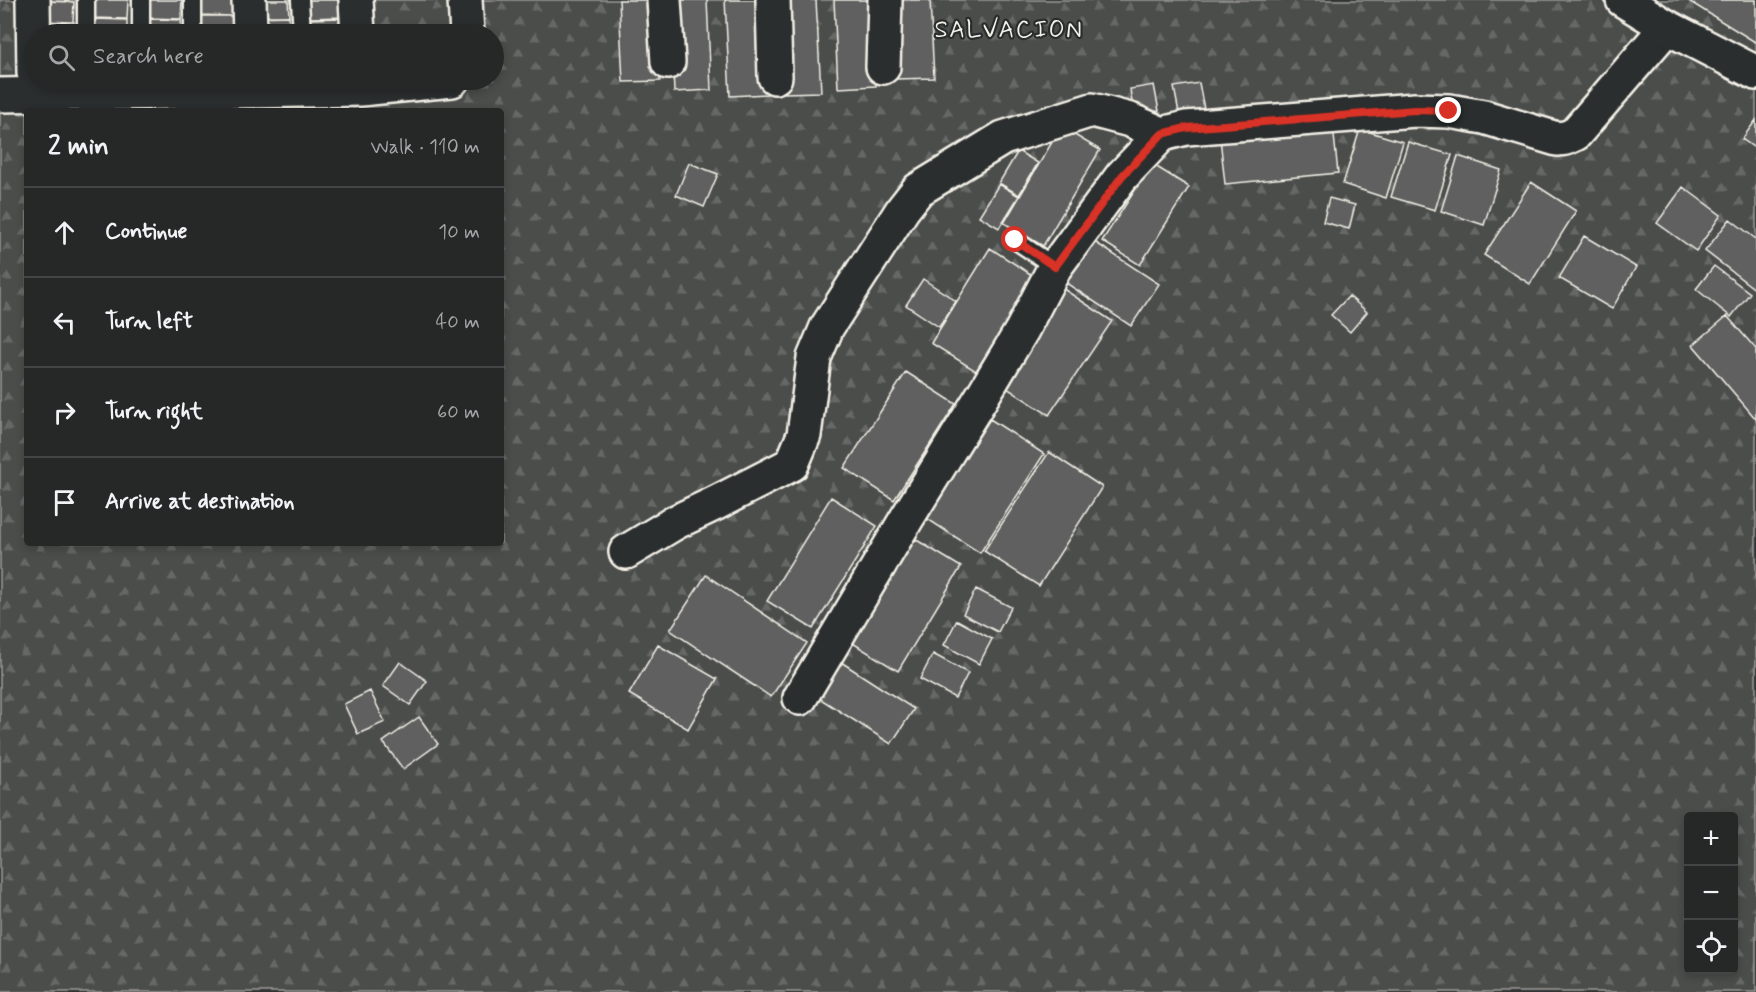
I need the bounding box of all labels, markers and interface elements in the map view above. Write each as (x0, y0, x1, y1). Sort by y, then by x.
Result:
district label: SALVACION (934, 15, 1084, 46)
search box (24, 24, 504, 90)
icon: search (45, 41, 78, 74)
text: Search here (93, 43, 204, 71)
route end (1435, 97, 1461, 123)
text: 2 min (48, 130, 109, 164)
text: Walk · 110 m (371, 134, 480, 161)
icon: ahead (48, 216, 81, 249)
text: Continue (105, 218, 187, 246)
text: 10 m (438, 219, 480, 246)
route start (1001, 226, 1027, 252)
icon: left (48, 306, 81, 339)
text: Turn left (105, 308, 193, 336)
text: 40 m (436, 309, 480, 336)
icon: right (48, 396, 81, 429)
text: Turn right (105, 398, 203, 426)
text: 60 m (437, 399, 480, 426)
icon: arrive (48, 486, 81, 519)
text: Arrive at destination (105, 488, 295, 516)
map controls (1684, 812, 1738, 974)
button: + (1684, 812, 1738, 866)
button: − (1684, 866, 1738, 920)
button: locate (1684, 920, 1738, 974)

